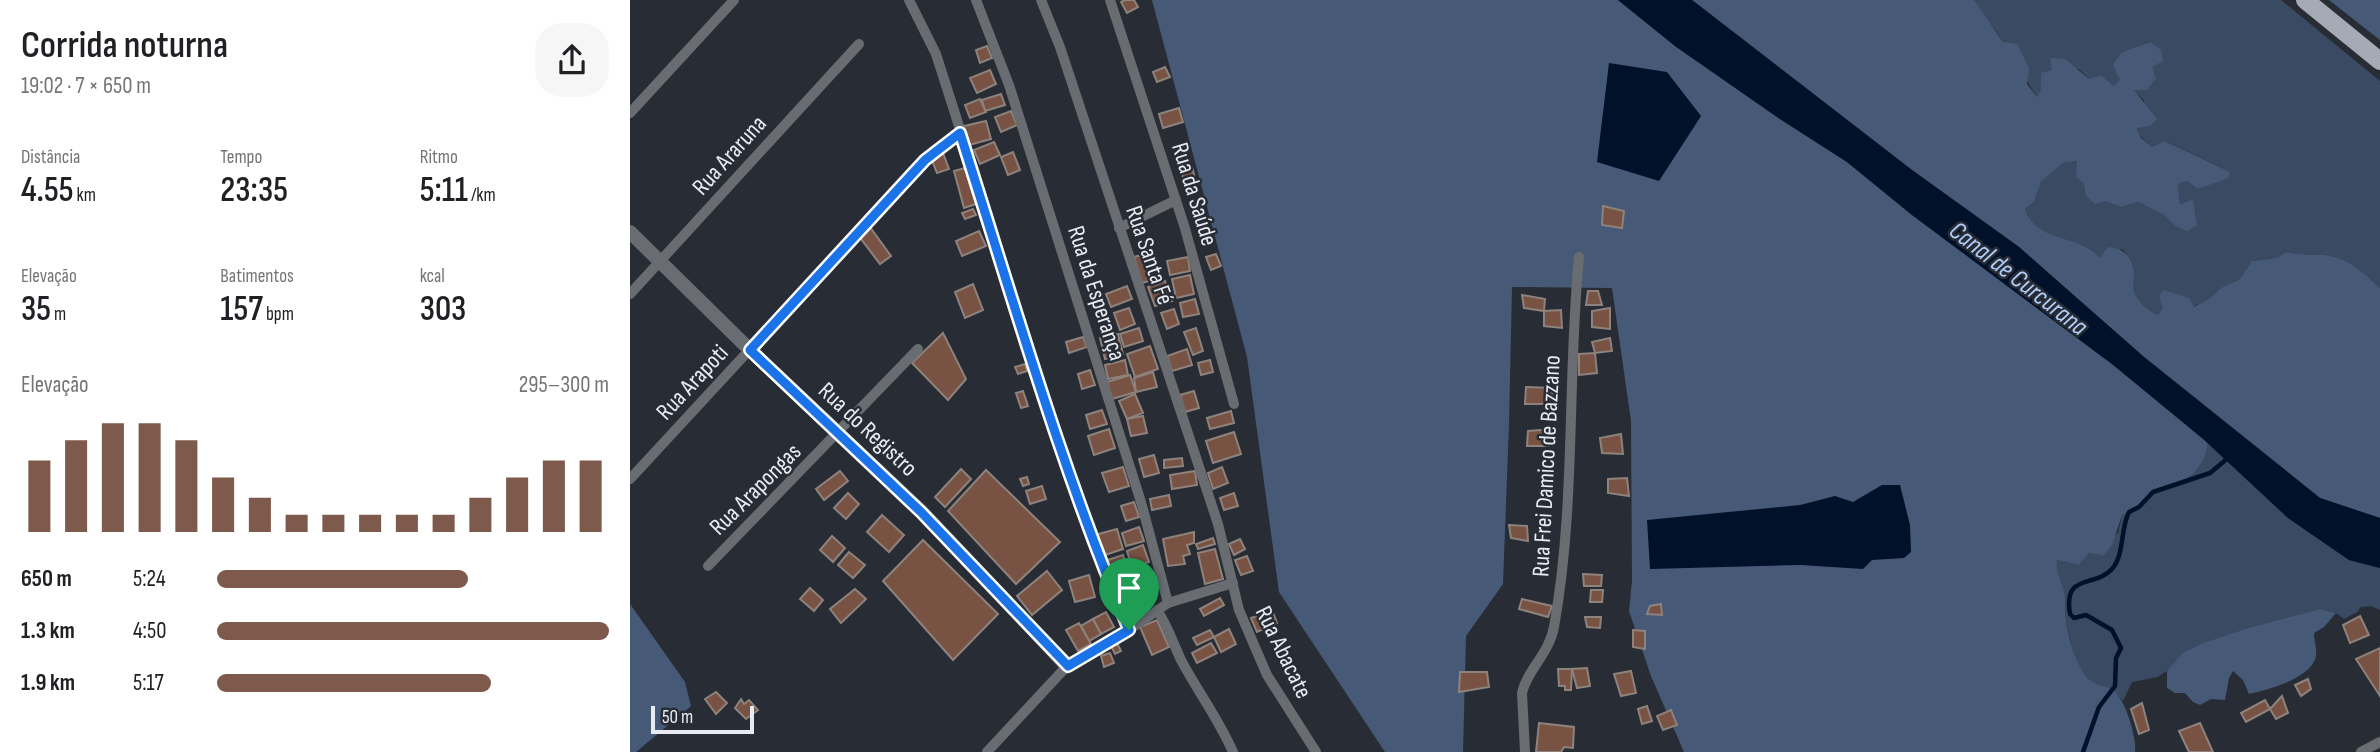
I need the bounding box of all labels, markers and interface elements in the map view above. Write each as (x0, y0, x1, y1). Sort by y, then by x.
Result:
text: Corrida noturna (21, 23, 228, 68)
button: share (535, 23, 609, 97)
text: 19:02 · 7 × 650 m (21, 72, 151, 100)
street label: Rua Araruna (686, 110, 773, 201)
street label: Rua da Saúde (1165, 139, 1224, 249)
text: Distância (21, 146, 80, 169)
text: Tempo (220, 146, 262, 169)
text: Ritmo (420, 146, 458, 169)
text: 4.55 (21, 169, 74, 212)
text: 23:35 (220, 169, 288, 212)
text: 5:11 (420, 169, 468, 212)
text: km (74, 184, 96, 207)
text: /km (468, 184, 496, 207)
street label: Rua Santa Fé (1119, 202, 1180, 308)
water label: Canal de Curcurana (1943, 215, 2094, 343)
street label: Rua da Esperança (1061, 222, 1132, 364)
text: Elevação (21, 265, 77, 288)
text: Batimentos (220, 265, 294, 288)
text: kcal (420, 265, 445, 288)
text: 35 (21, 288, 51, 331)
text: 157 (220, 288, 263, 331)
text: 303 (420, 288, 466, 331)
text: m (51, 303, 66, 326)
text: bpm (263, 303, 294, 326)
street label: Rua Arapoti (650, 339, 734, 426)
street label: Rua Frei Damico de Bazzano (1526, 354, 1567, 578)
text: Elevação (21, 371, 89, 399)
text: 295–300 m (519, 371, 609, 399)
street label: Rua do Registro (812, 376, 923, 483)
street label: Rua Arapongas (703, 437, 807, 541)
pin (1099, 558, 1159, 630)
text: 650 m (21, 565, 72, 593)
text: 5:24 (133, 565, 166, 593)
icon: arrive (1110, 569, 1148, 607)
street label: Rua Abacate (1249, 601, 1318, 703)
text: 1.3 km (21, 617, 75, 645)
text: 4:50 (133, 617, 166, 645)
text: 1.9 km (21, 669, 75, 697)
text: 5:17 (133, 669, 164, 697)
scale bar (651, 703, 754, 735)
text: 50 m (662, 706, 693, 729)

